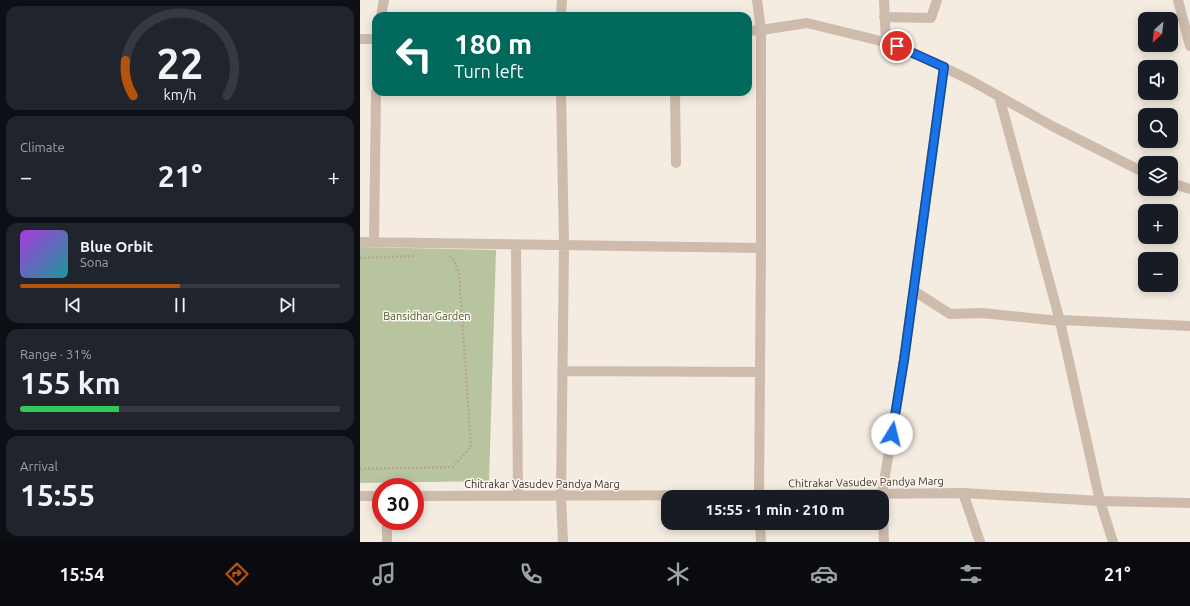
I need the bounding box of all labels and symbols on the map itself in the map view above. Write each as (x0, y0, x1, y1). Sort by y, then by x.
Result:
north arrow (1138, 12, 1178, 52)
pin (880, 29, 914, 63)
park label: Bansidhar Garden (383, 310, 471, 322)
position arrow (871, 413, 913, 455)
street label: Chitrakar Vasudev Pandya Marg (788, 475, 944, 489)
speed limit sign: 30 (372, 478, 424, 530)
street label: Chitrakar Vasudev Pandya Marg (464, 478, 620, 490)

